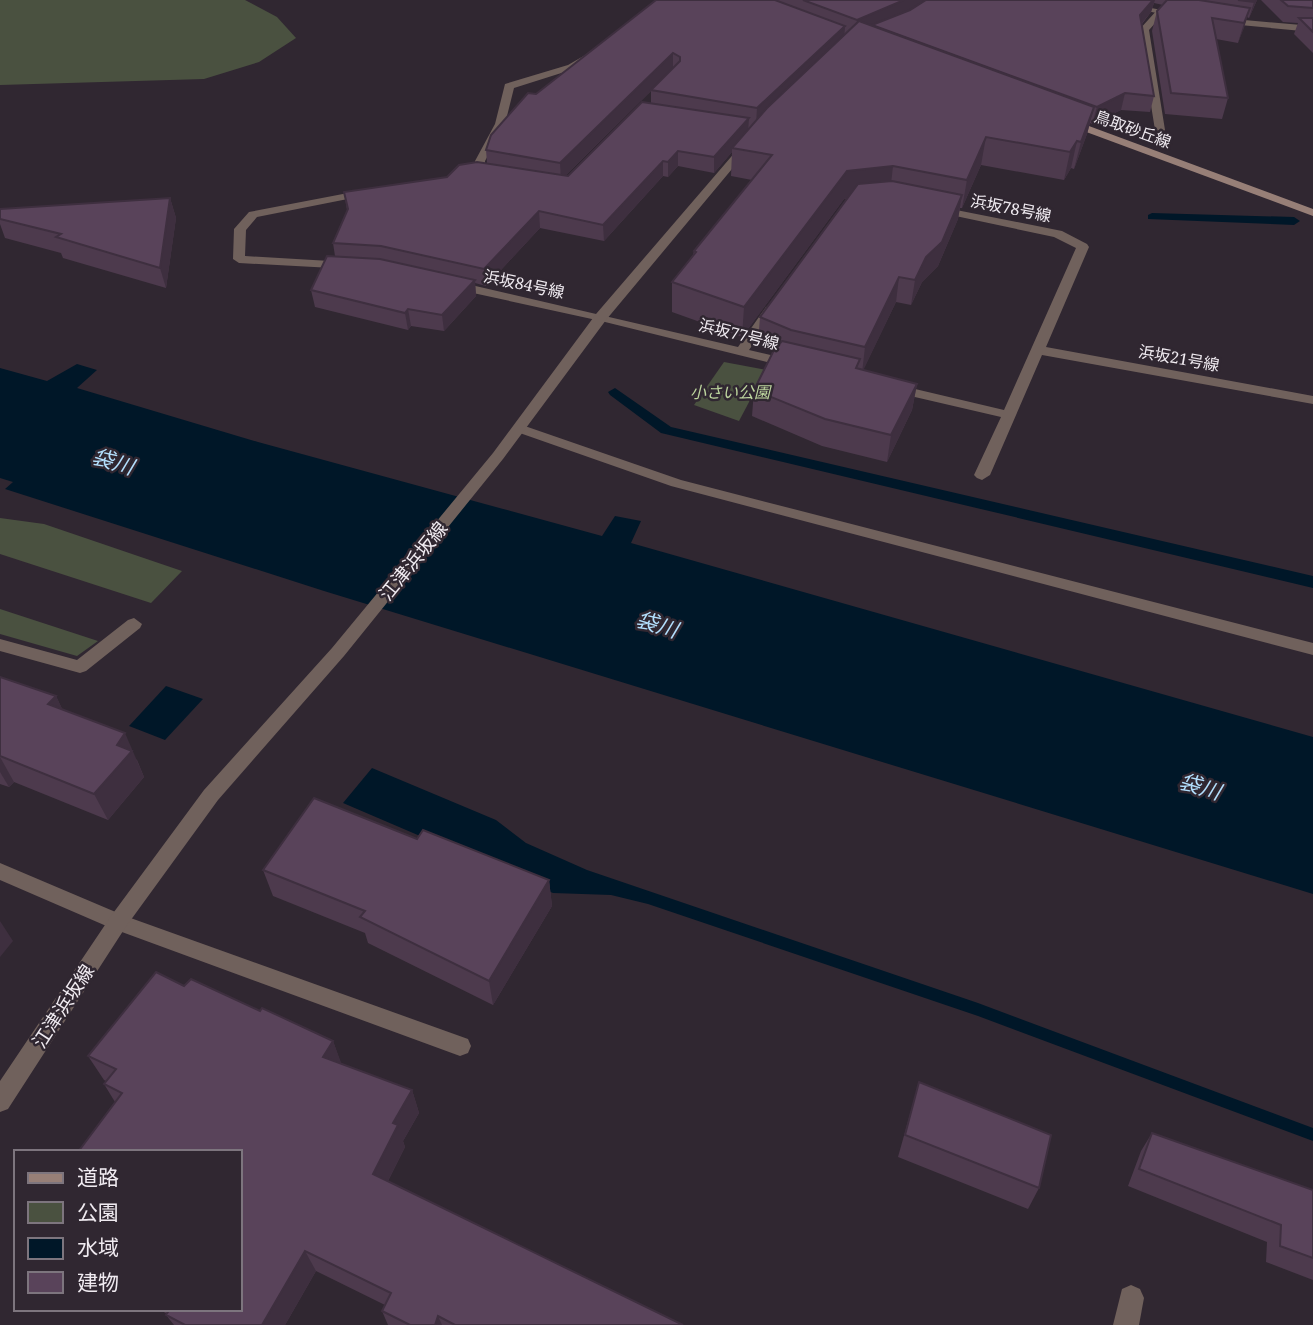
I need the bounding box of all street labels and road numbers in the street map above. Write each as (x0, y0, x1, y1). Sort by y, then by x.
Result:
street label: 鳥取砂丘線 (1092, 105, 1174, 153)
street label: 浜坂78号線 (969, 189, 1053, 227)
street label: 浜坂84号線 (482, 265, 566, 303)
street label: 浜坂77号線 (697, 313, 781, 355)
street label: 浜坂21号線 (1137, 340, 1221, 376)
street label: 江津浜坂線 (373, 516, 453, 606)
street label: 江津浜坂線 (26, 959, 100, 1053)

